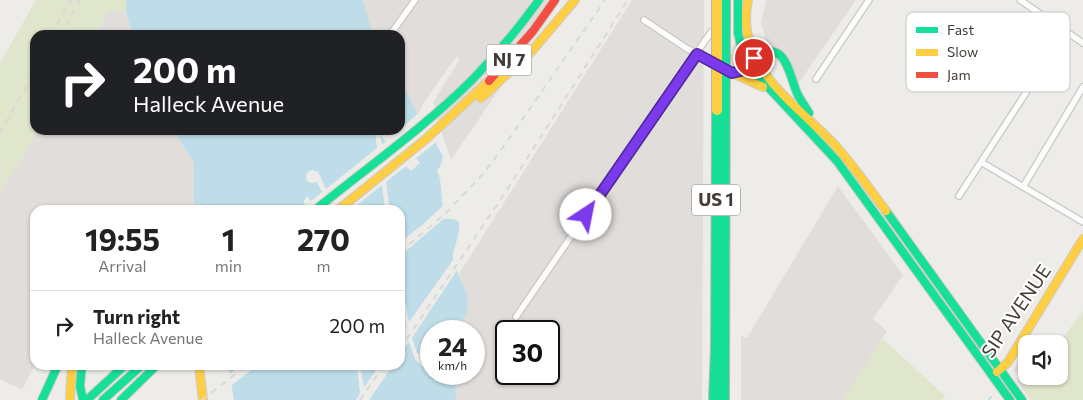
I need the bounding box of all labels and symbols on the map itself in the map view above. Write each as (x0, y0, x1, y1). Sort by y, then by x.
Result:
legend (906, 12, 1070, 92)
text: Fast (947, 21, 974, 38)
pin (733, 37, 775, 79)
text: Slow (947, 43, 978, 60)
road number: NJ 7 (486, 44, 532, 76)
text: Jam (947, 66, 971, 83)
road number: US 1 (692, 184, 740, 216)
position arrow (559, 188, 611, 240)
street label: SIP AVENUE (976, 260, 1055, 362)
speed limit sign: 30 (495, 320, 560, 385)

